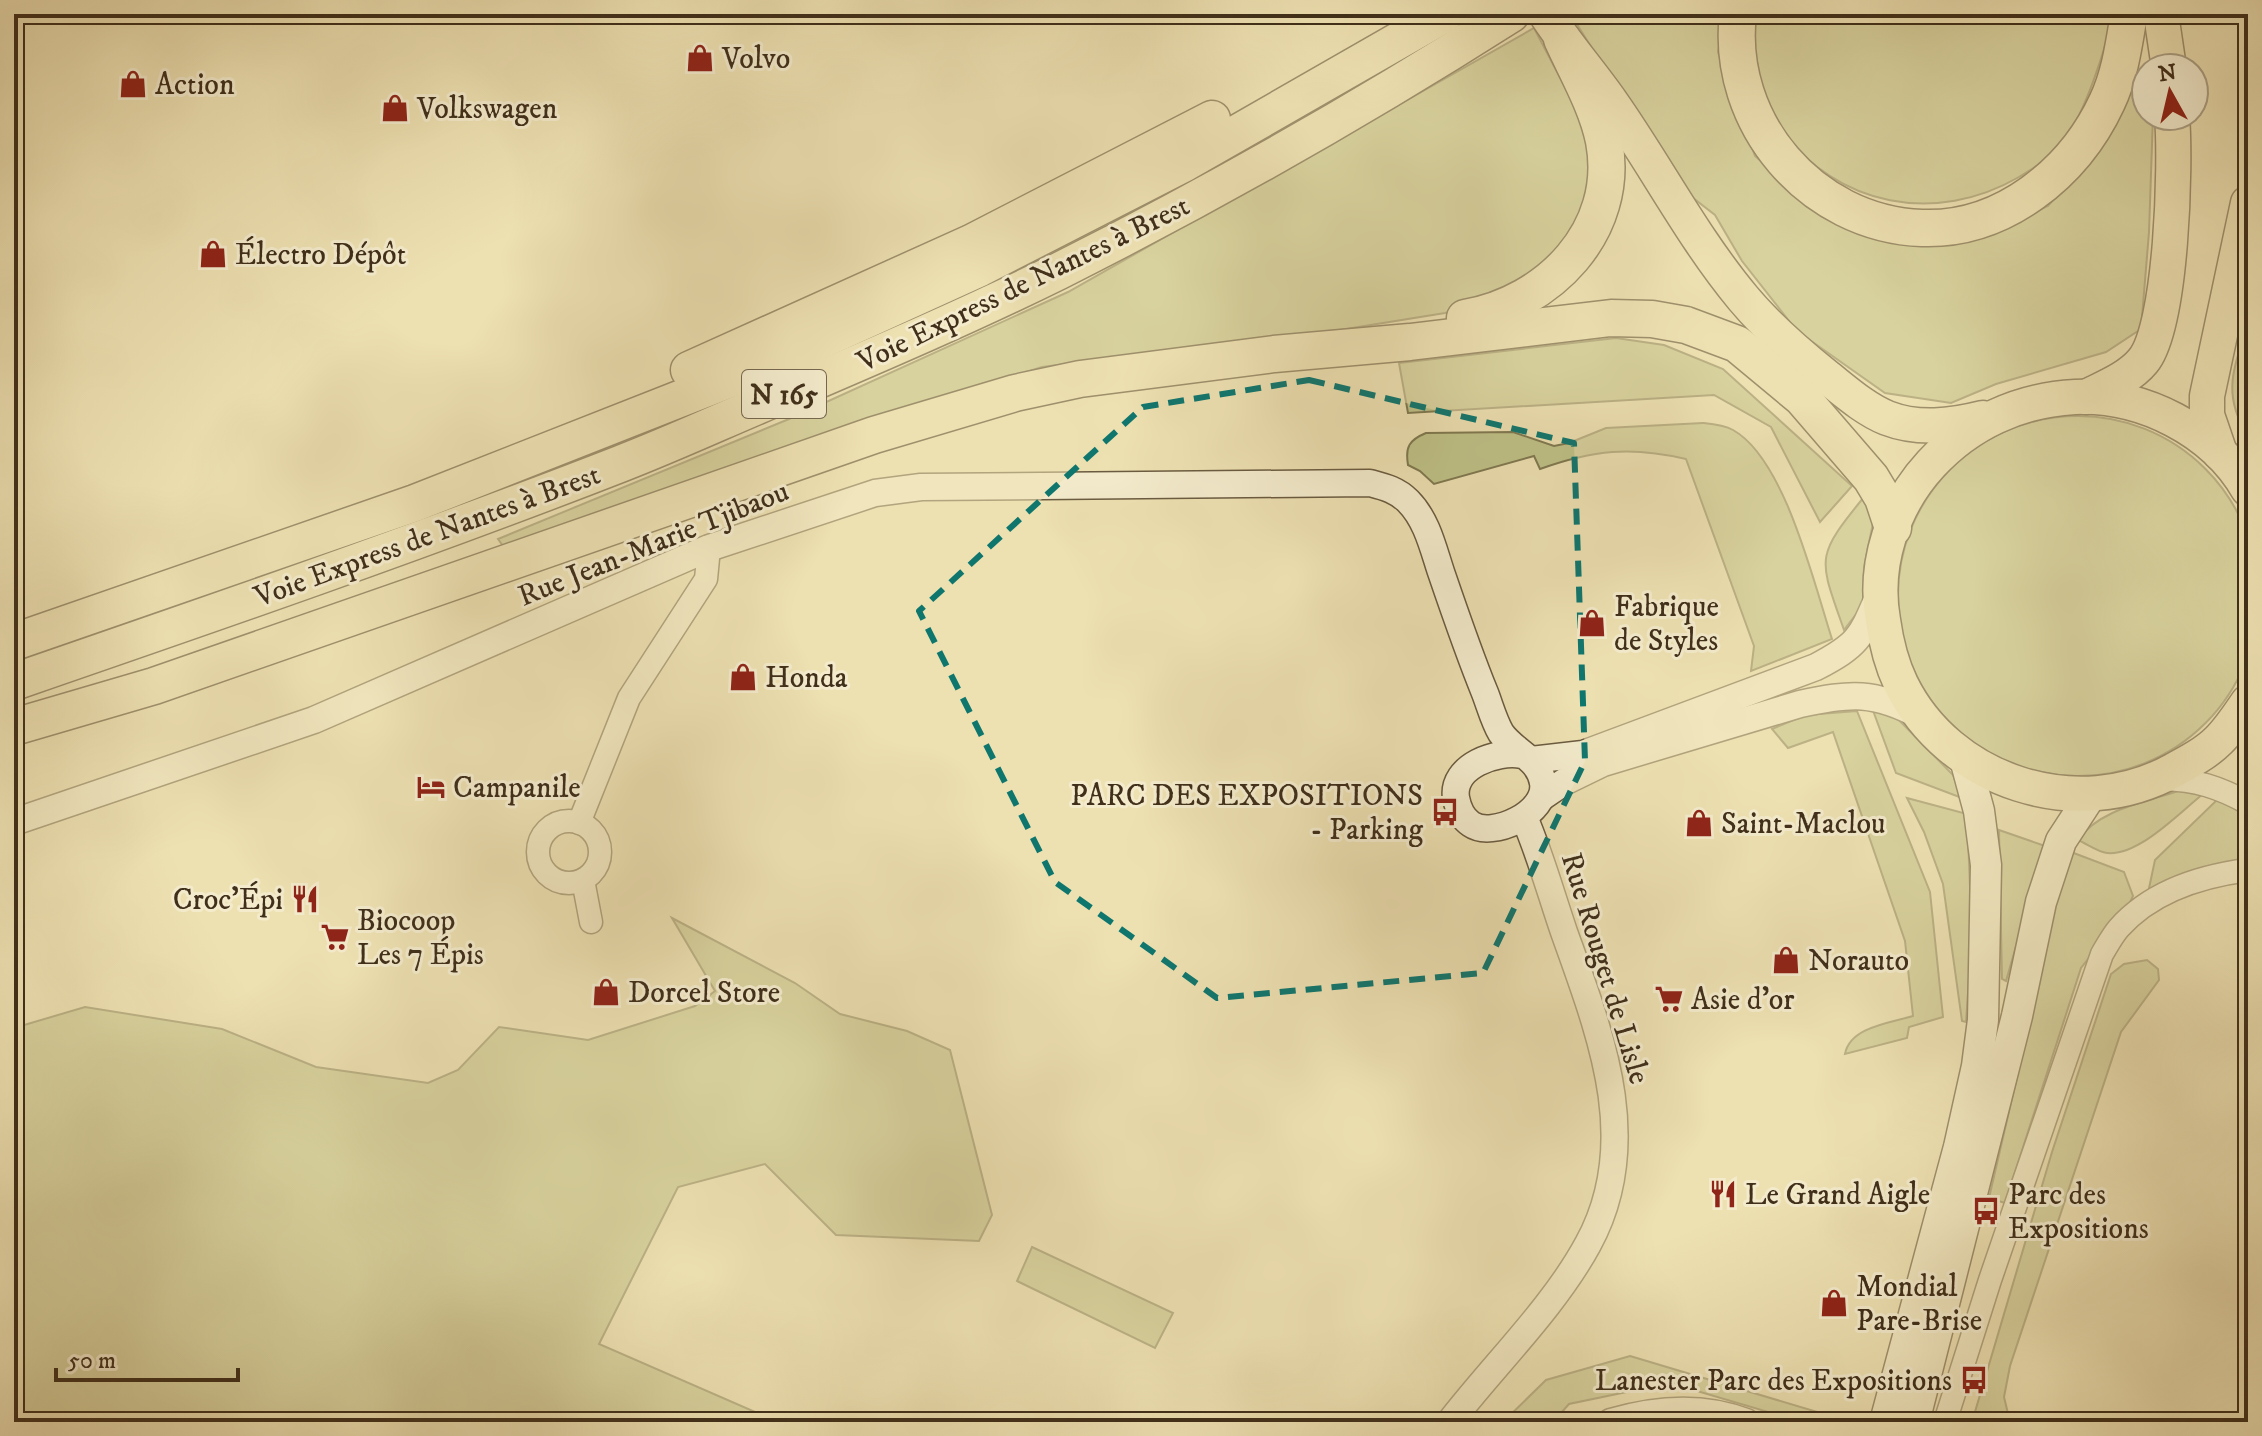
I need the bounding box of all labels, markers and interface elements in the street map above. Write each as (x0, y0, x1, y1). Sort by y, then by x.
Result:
place label: Volvo (721, 41, 790, 78)
shop icon: Volvo (685, 43, 715, 73)
north arrow (2130, 52, 2210, 132)
text: N (2157, 59, 2178, 88)
place label: Action (155, 67, 235, 104)
shop icon: Action (118, 69, 148, 99)
place label: Volkswagen (416, 91, 558, 128)
shop icon: Volkswagen (380, 93, 410, 123)
street label: Voie Express de Nantes à Brest (851, 188, 1196, 381)
place label: Électro Dépôt (235, 236, 406, 274)
shop icon: Électro Dépôt (198, 239, 228, 269)
road number: N 165 (742, 370, 826, 418)
street label: Voie Express de Nantes à Brest (249, 457, 605, 617)
street label: Rue Jean-Marie Tjibaou (513, 473, 794, 616)
place label: Fabrique de Styles (1614, 589, 1719, 660)
shop icon: Fabrique de Styles (1577, 608, 1607, 638)
place label: Honda (765, 660, 848, 697)
shop icon: Honda (728, 662, 758, 692)
place label: Campanile (453, 770, 581, 807)
hotel icon: Campanile (416, 772, 446, 802)
place label: PARC DES EXPOSITIONS - Parking (1070, 778, 1423, 849)
bus stop icon: PARC DES EXPOSITIONS - Parking (1430, 797, 1460, 827)
place label: Saint-Maclou (1721, 806, 1886, 843)
shop icon: Saint-Maclou (1684, 808, 1714, 838)
street label: Rue Rouget de Lisle (1552, 848, 1657, 1088)
place label: Croc'Épi (173, 881, 283, 919)
restaurant icon: Croc'Épi (290, 884, 320, 914)
place label: Biocoop Les 7 Épis (357, 903, 484, 974)
supermarket icon: Biocoop Les 7 Épis (320, 922, 350, 952)
place label: Norauto (1808, 943, 1909, 980)
shop icon: Norauto (1771, 945, 1801, 975)
place label: Dorcel Store (628, 975, 780, 1012)
shop icon: Dorcel Store (591, 977, 621, 1007)
place label: Asie d'or (1691, 982, 1795, 1019)
supermarket icon: Asie d'or (1654, 984, 1684, 1014)
place label: Le Grand Aigle (1745, 1177, 1930, 1214)
place label: Parc des Expositions (2008, 1177, 2149, 1248)
restaurant icon: Le Grand Aigle (1708, 1179, 1738, 1209)
bus stop icon: Parc des Expositions (1971, 1196, 2001, 1226)
place label: Mondial Pare-Brise (1856, 1269, 1982, 1340)
shop icon: Mondial Pare-Brise (1819, 1288, 1849, 1318)
scale bar (56, 1332, 238, 1382)
text: 50 m (68, 1346, 116, 1376)
place label: Lanester Parc des Expositions (1595, 1363, 1952, 1400)
bus stop icon: Lanester Parc des Expositions (1959, 1365, 1989, 1395)

